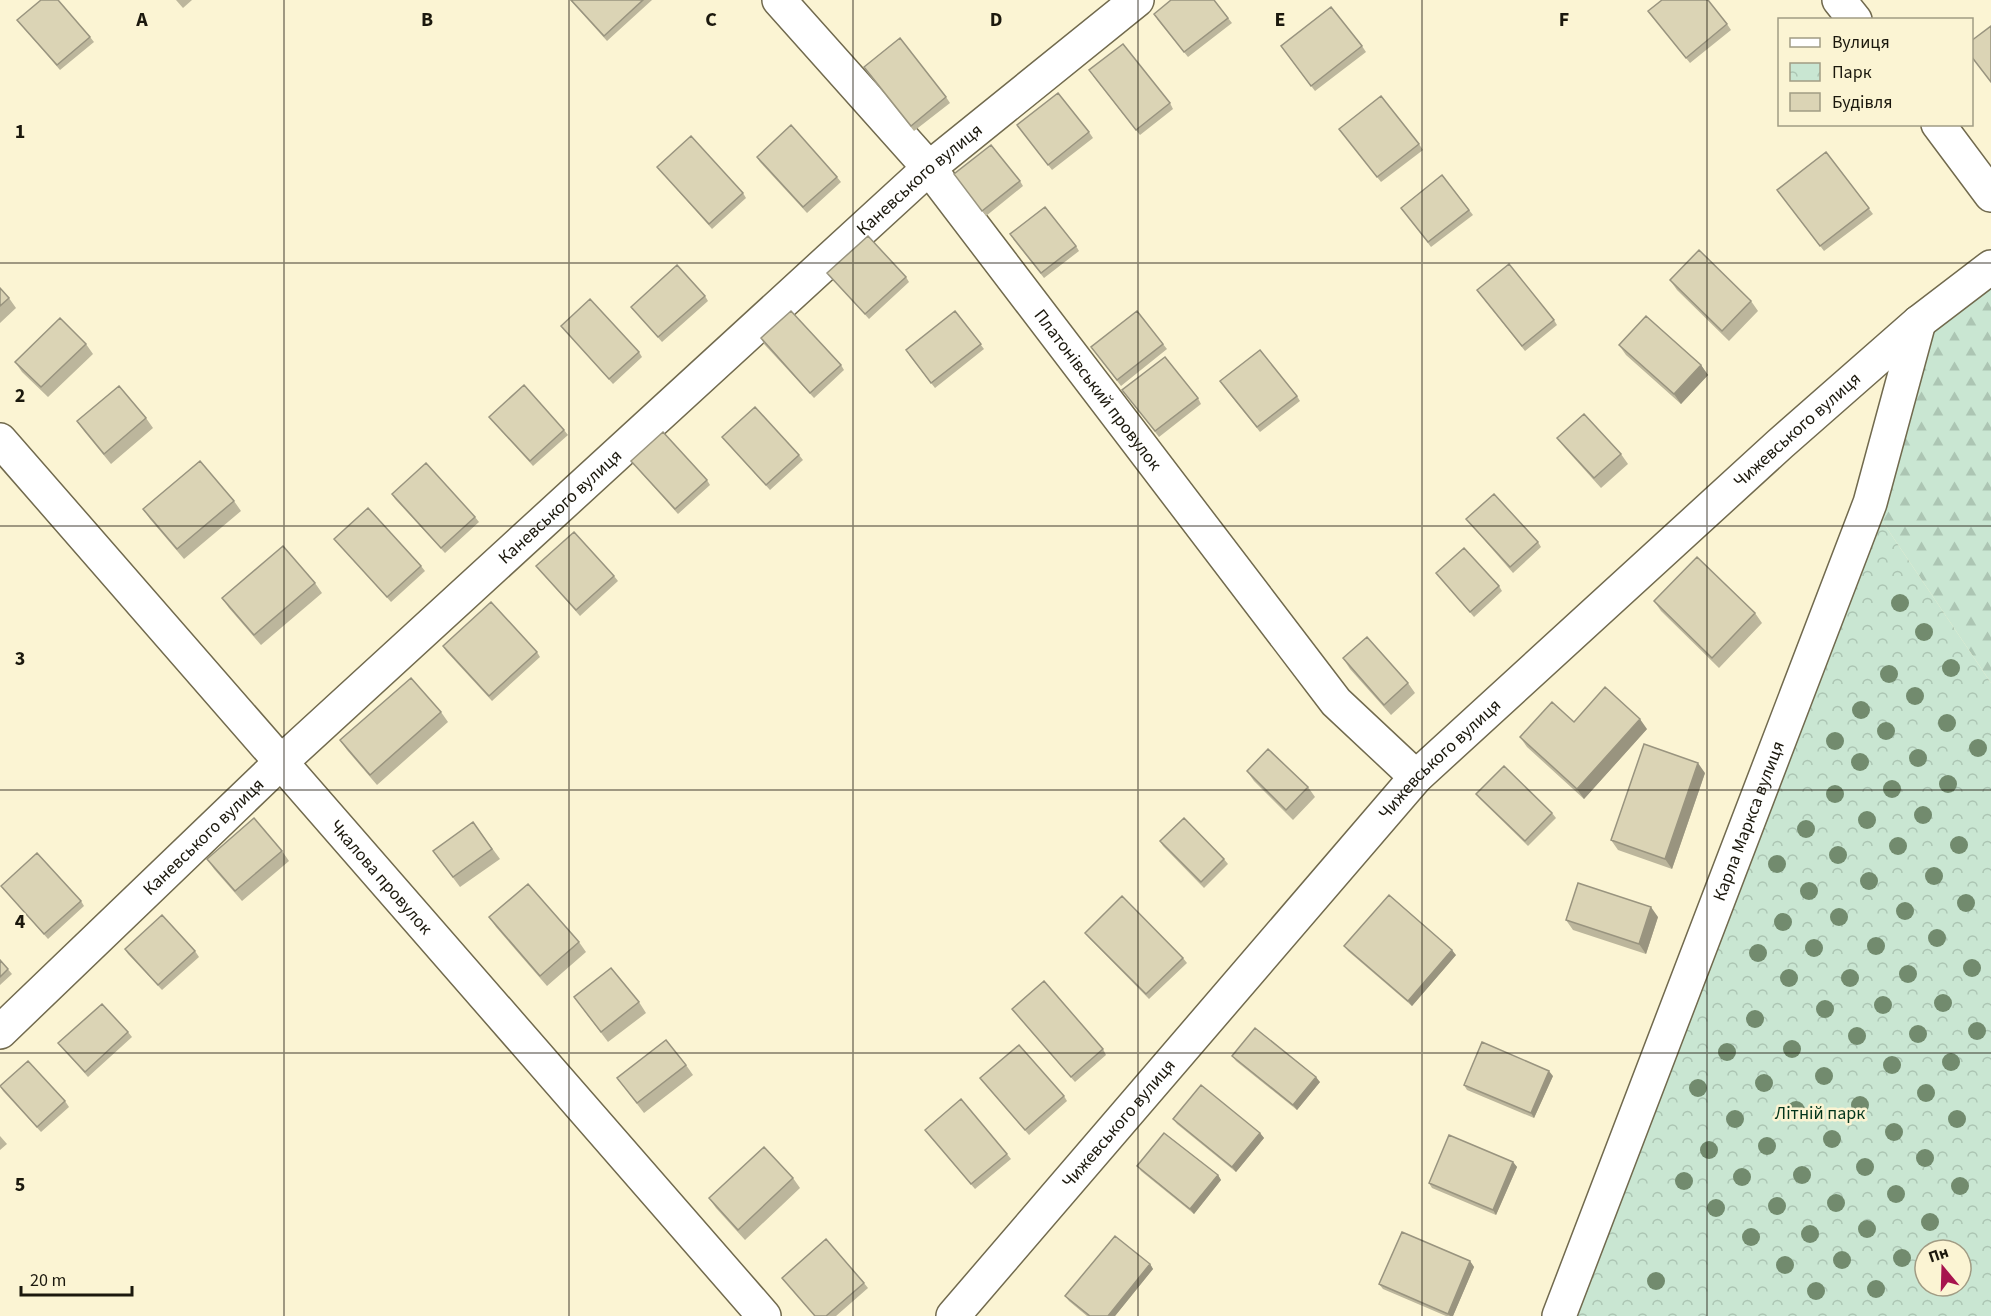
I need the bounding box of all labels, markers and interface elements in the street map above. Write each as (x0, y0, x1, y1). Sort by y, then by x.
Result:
text: A (135, 6, 148, 34)
text: B (421, 6, 433, 34)
text: C (705, 6, 717, 34)
text: D (990, 6, 1002, 34)
text: E (1275, 6, 1285, 34)
text: F (1559, 6, 1569, 34)
legend (1778, 18, 1973, 126)
text: Вулиця (1832, 30, 1890, 55)
text: Парк (1832, 60, 1872, 85)
text: Будівля (1832, 90, 1892, 115)
street label: Каневського вулиця (851, 117, 987, 241)
text: 1 (15, 118, 25, 146)
street label: Платонівський провулок (1028, 304, 1168, 476)
street label: Чижевського вулиця (1728, 366, 1866, 493)
text: 2 (15, 382, 25, 410)
street label: Каневського вулиця (493, 443, 627, 570)
text: 3 (15, 645, 25, 673)
street label: Чижевського вулиця (1373, 693, 1506, 825)
street label: Карла Маркса вулиця (1706, 737, 1790, 905)
street label: Каневського вулиця (137, 772, 270, 901)
street label: Чкалова провулок (324, 814, 438, 940)
text: 4 (15, 908, 26, 936)
street label: Чижевського вулиця (1056, 1053, 1181, 1193)
park label: Літній парк (1775, 1101, 1865, 1126)
text: 5 (15, 1171, 25, 1199)
north arrow (1913, 1238, 1973, 1298)
text: Пн (1925, 1241, 1951, 1268)
scale bar (21, 1259, 132, 1297)
text: 20 m (30, 1268, 66, 1293)

